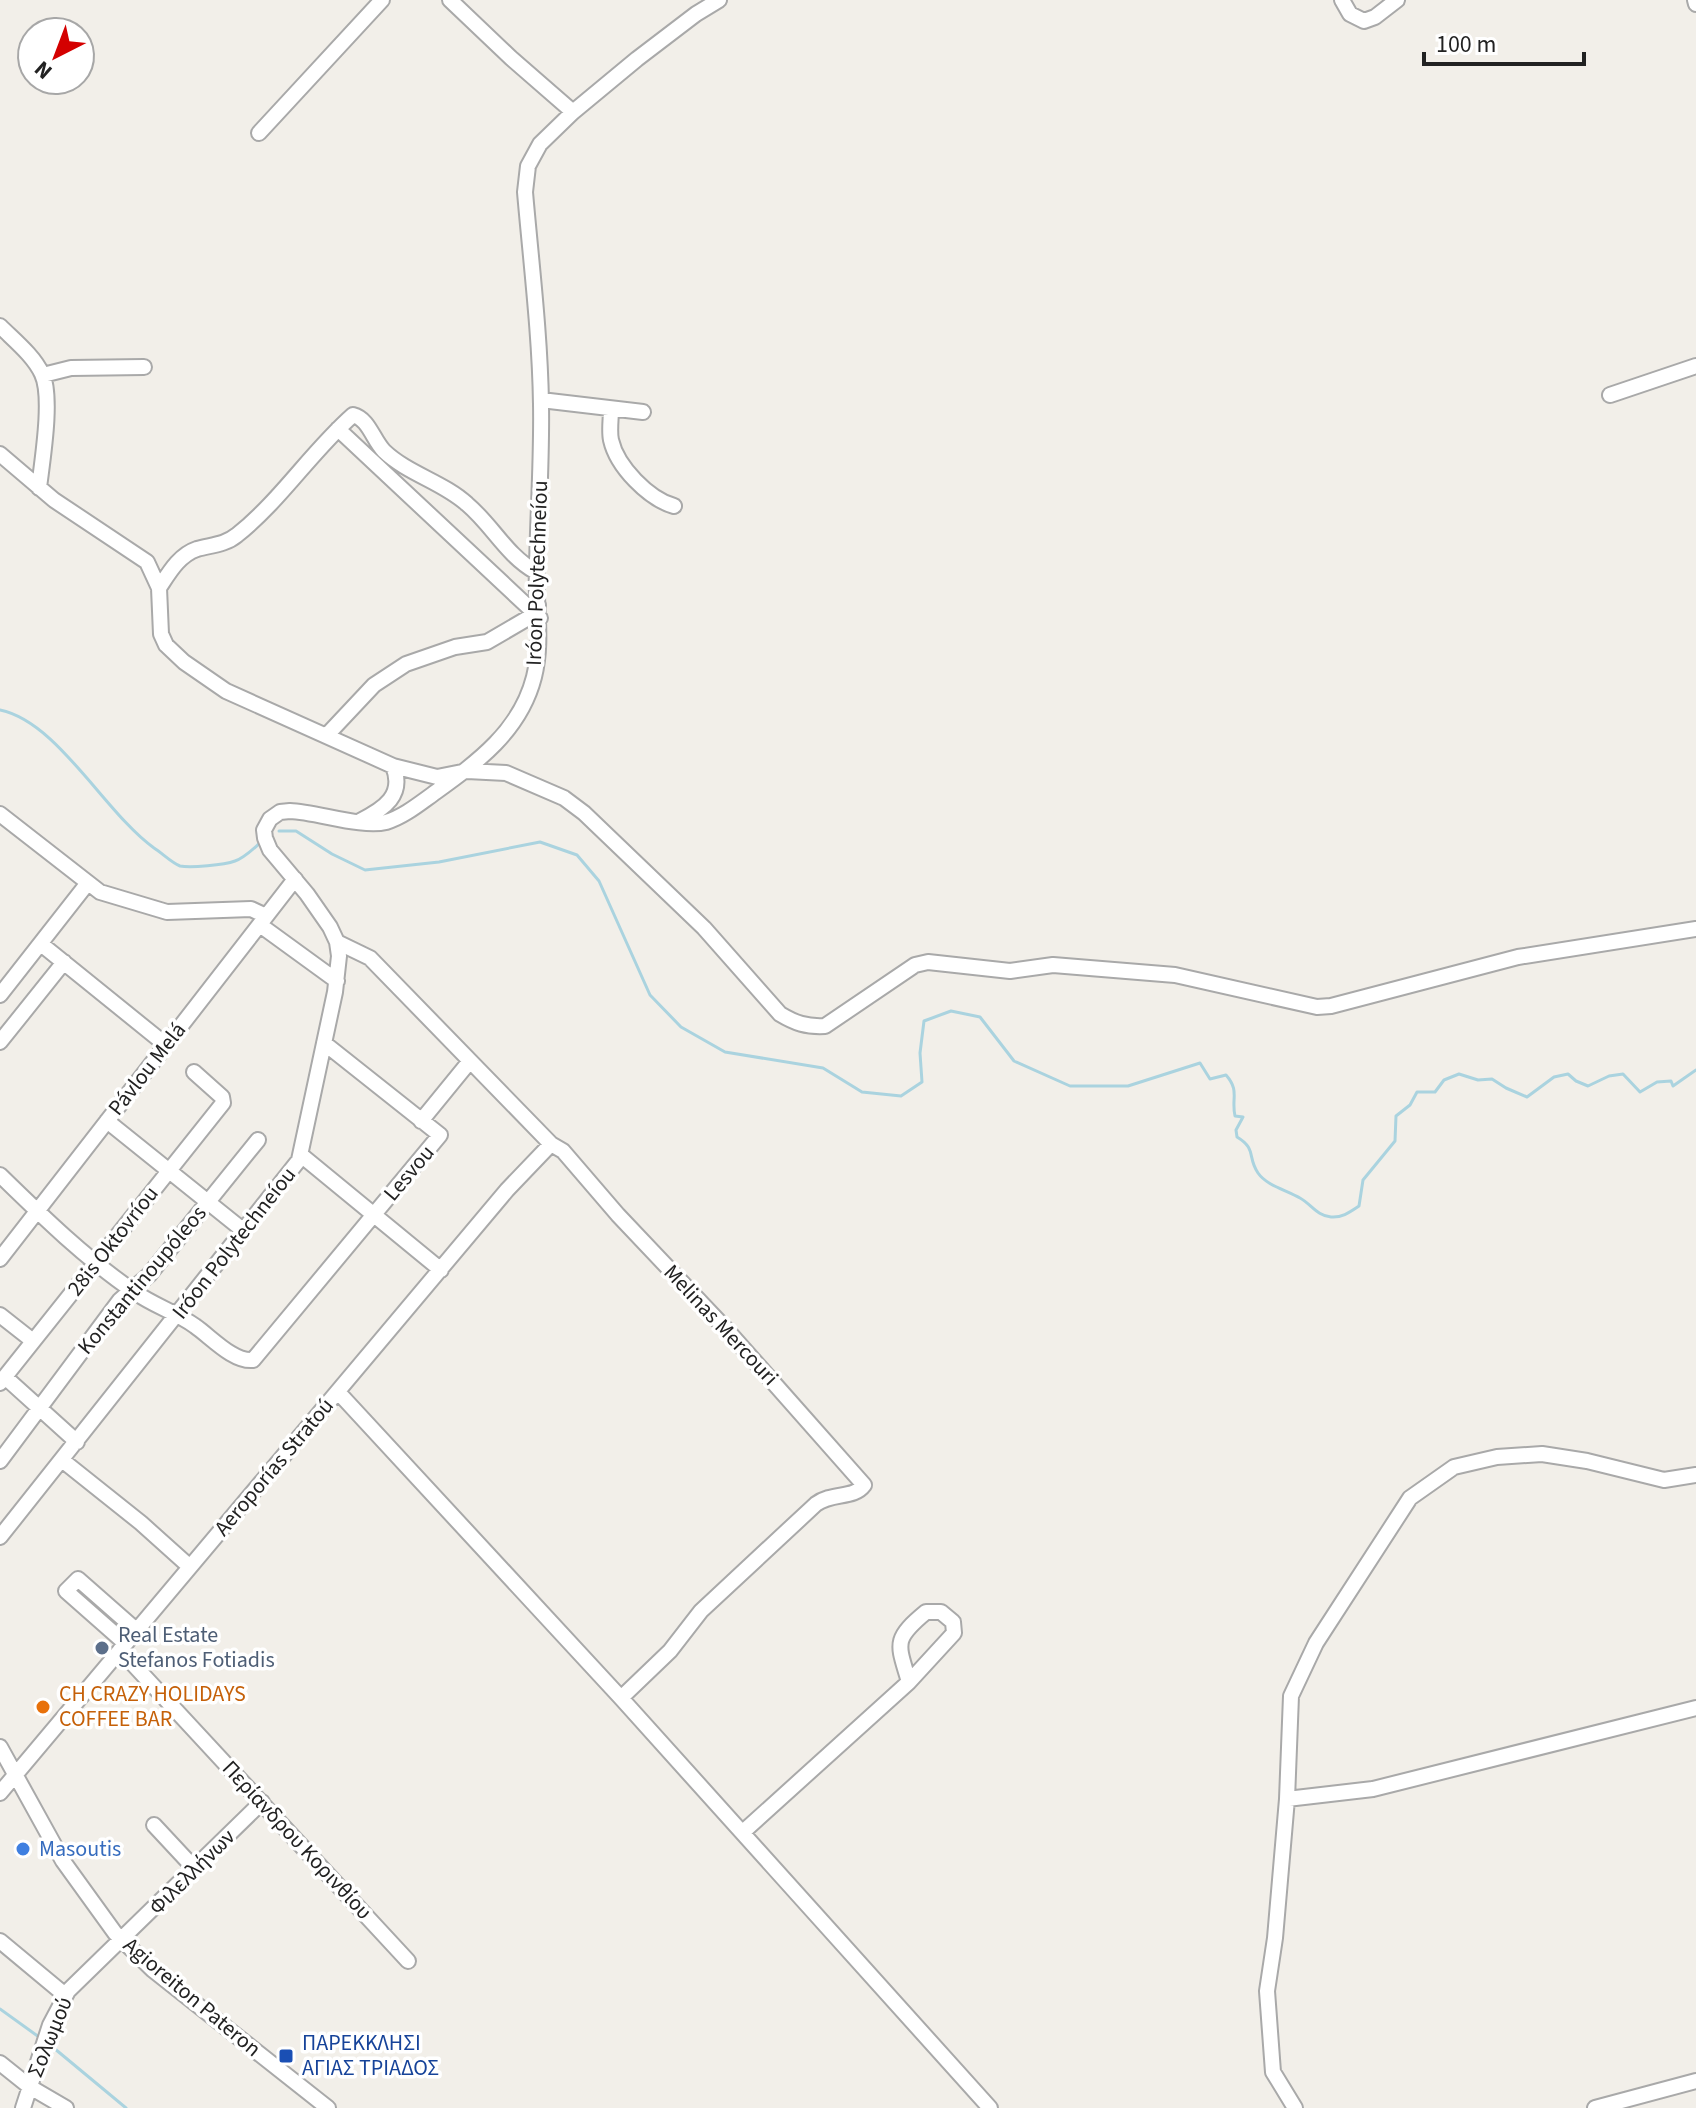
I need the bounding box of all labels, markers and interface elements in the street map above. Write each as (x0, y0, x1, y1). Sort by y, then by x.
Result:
north arrow (16, 16, 96, 96)
scale bar (1424, 16, 1584, 66)
text: 100 m (1436, 27, 1496, 62)
text: N (27, 53, 59, 87)
street label: Iróon Polytechneíou (518, 480, 556, 666)
street label: Pávlou Melá (100, 1016, 194, 1122)
street label: Lesvou (376, 1138, 442, 1208)
street label: Iróon Polytechneíou (164, 1160, 304, 1326)
street label: 28is Oktovríou (60, 1179, 166, 1303)
street label: Konstantinoupóleos (70, 1198, 214, 1362)
street label: Melinas Mercouri (656, 1257, 786, 1393)
street label: Aeroporías Stratoú (207, 1391, 341, 1543)
place label: Real Estate Stefanos Fotiadis (118, 1619, 275, 1676)
marker: Real Estate Stefanos Fotiadis (93, 1639, 111, 1657)
place label: CH CRAZY HOLIDAYS COFFEE BAR (59, 1678, 246, 1735)
marker: CH CRAZY HOLIDAYS COFFEE BAR (34, 1698, 52, 1716)
street label: Περίανδρου Κορινθίου (215, 1753, 379, 1927)
street label: Φιλελλήνων (142, 1822, 242, 1922)
place label: Masoutis (39, 1833, 121, 1865)
marker: Masoutis (14, 1840, 32, 1858)
street label: Agioreiton Pateron (116, 1930, 268, 2064)
street label: Σολωμού (19, 1992, 81, 2082)
place label: ΠΑΡΕΚΚΛΗΣΙ ΑΓΙΑΣ ΤΡΙΑΔΟΣ (302, 2027, 439, 2084)
marker: ΠΑΡΕΚΚΛΗΣΙ ΑΓΙΑΣ ΤΡΙΑΔΟΣ (277, 2047, 295, 2065)

